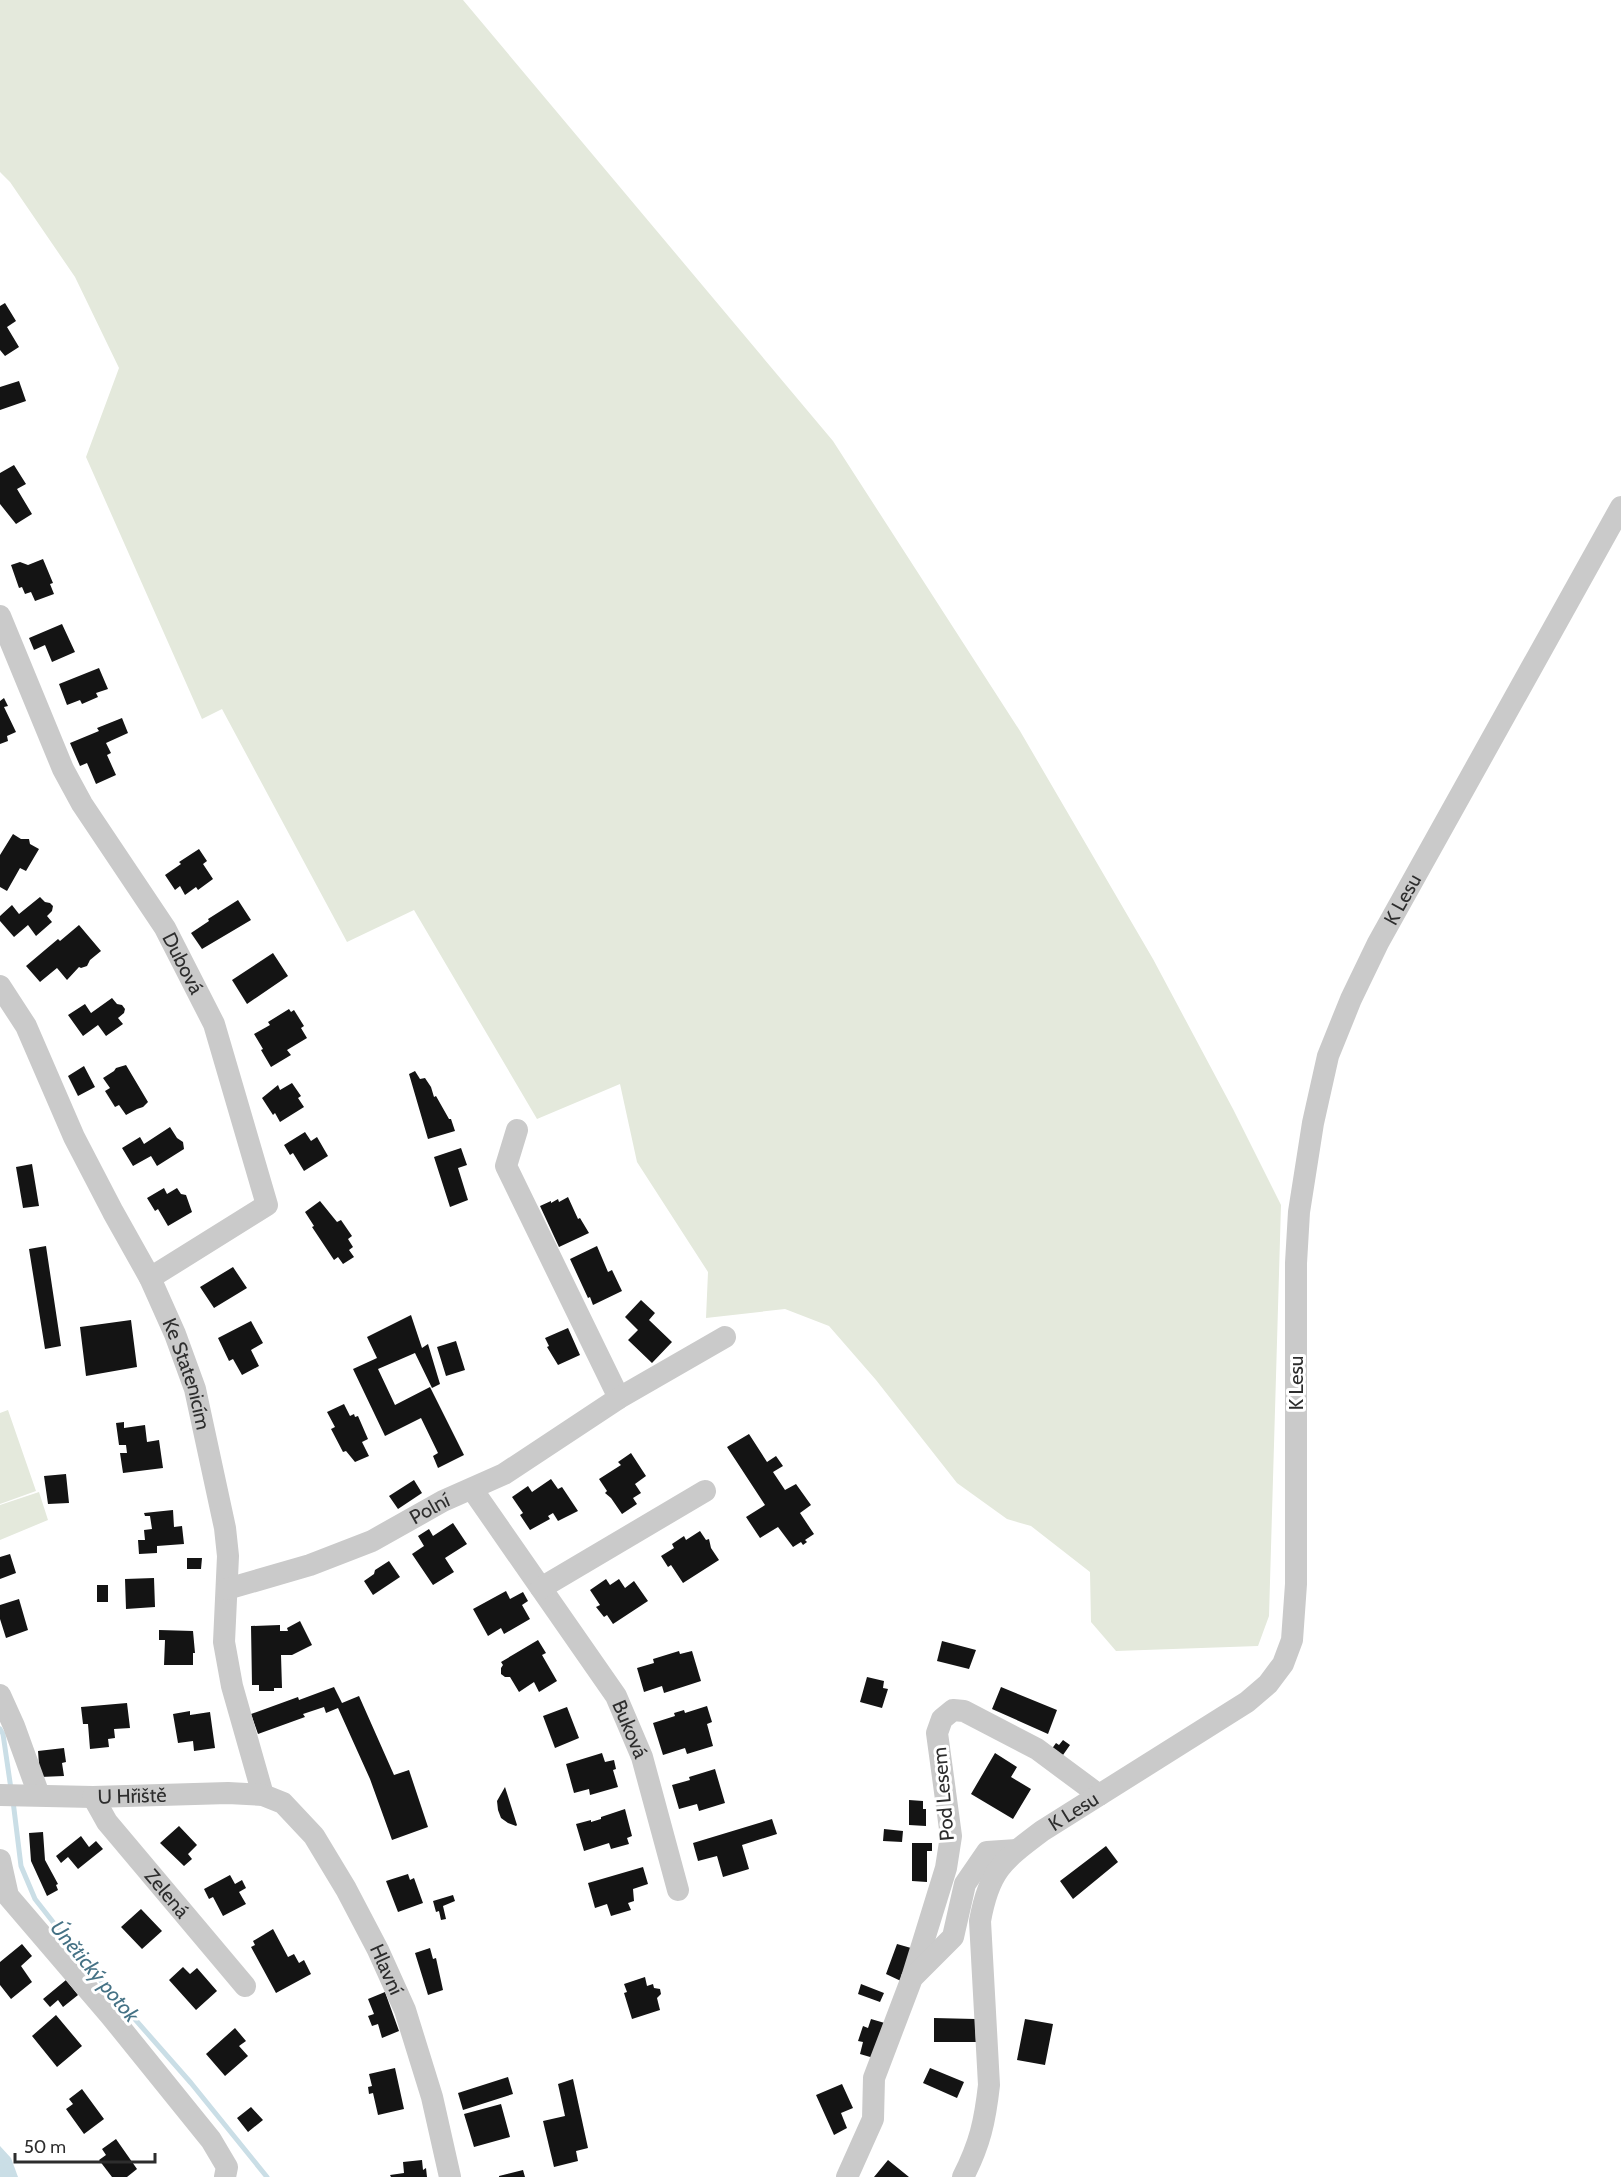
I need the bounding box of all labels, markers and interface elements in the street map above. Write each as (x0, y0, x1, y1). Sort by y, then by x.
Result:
street label: K Lesu (1379, 870, 1426, 929)
street label: Dubová (157, 928, 209, 998)
street label: Ke Statenicím (157, 1314, 215, 1432)
street label: K Lesu (1284, 1356, 1308, 1410)
street label: Polní (405, 1488, 453, 1529)
street label: Buková (607, 1696, 653, 1762)
street label: Pod Lesem (927, 1746, 959, 1842)
street label: U Hřiště (97, 1783, 167, 1809)
street label: K Lesu (1044, 1787, 1103, 1836)
street label: Zelená (140, 1864, 195, 1923)
water label: Únětický potok (45, 1915, 146, 2028)
street label: Hlavní (365, 1940, 409, 1999)
scale bar (15, 2126, 154, 2164)
text: 50 m (24, 2136, 66, 2158)

